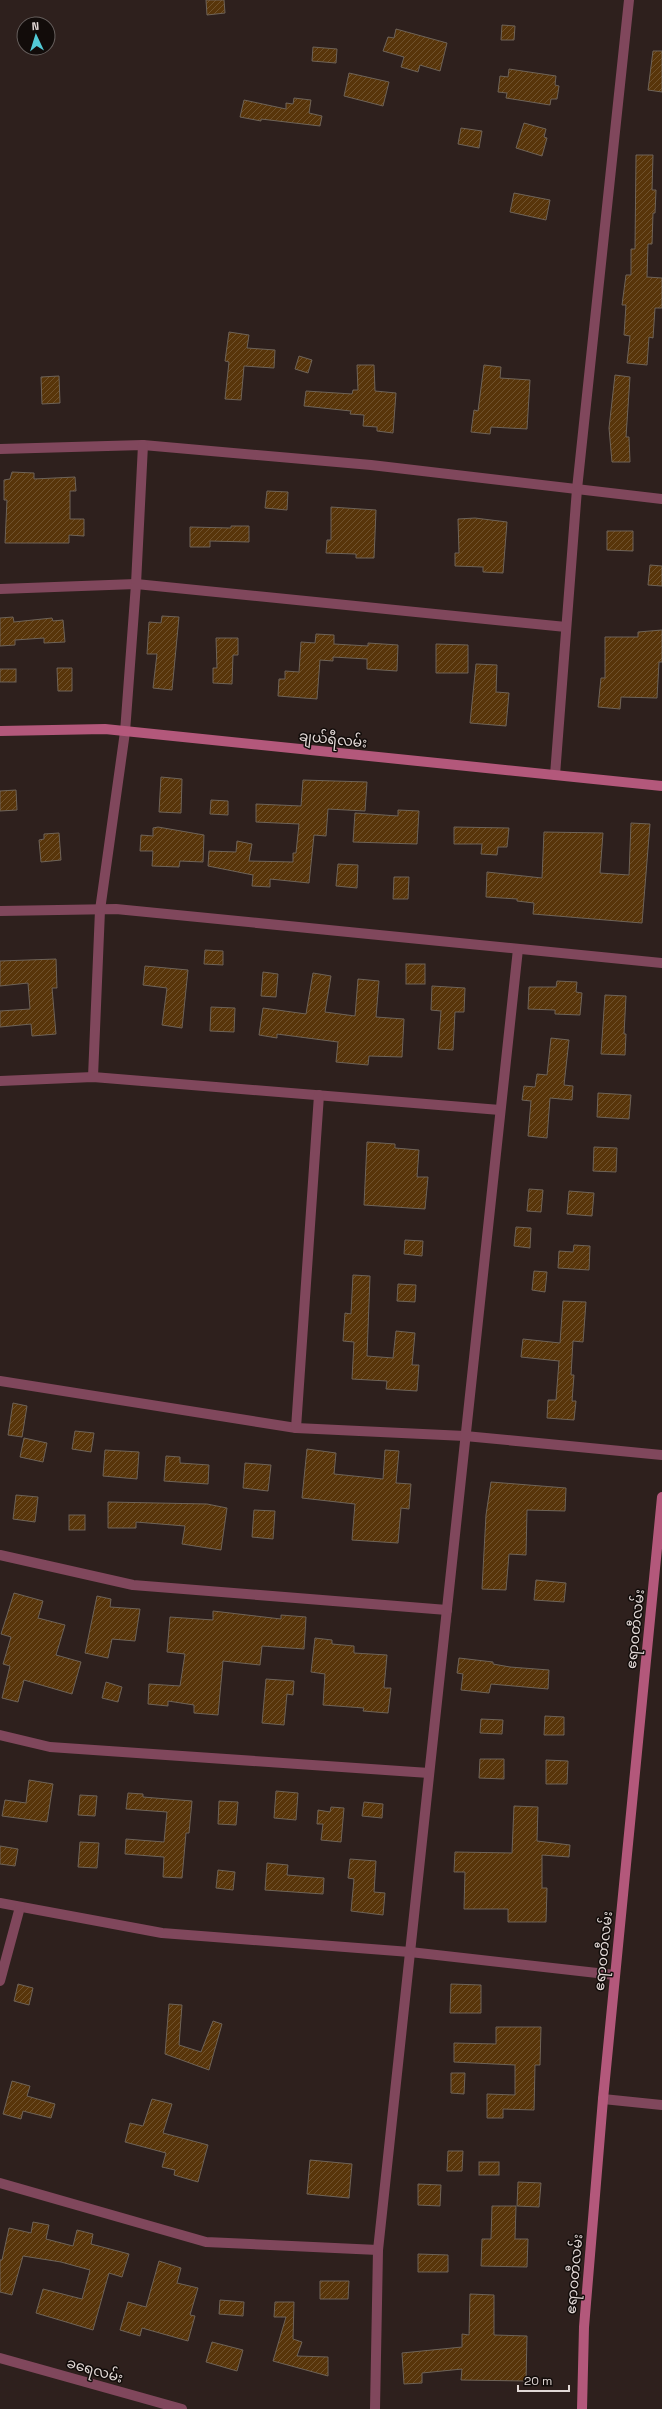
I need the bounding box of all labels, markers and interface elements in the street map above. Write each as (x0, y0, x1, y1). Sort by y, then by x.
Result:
north arrow (16, 16, 56, 56)
text: N (31, 19, 39, 33)
street label: ချယ်ရီလမ်း (298, 725, 368, 755)
street label: ဧရာဝတီလမ်း (621, 1588, 651, 1670)
street label: ဧရာဝတီလမ်း (589, 1910, 619, 1992)
street label: ဧရာဝတီလမ်း (561, 2233, 589, 2315)
street label: ခရေလမ်း (64, 2352, 126, 2390)
scale bar (518, 2367, 569, 2393)
text: 20 m (524, 2373, 552, 2389)

